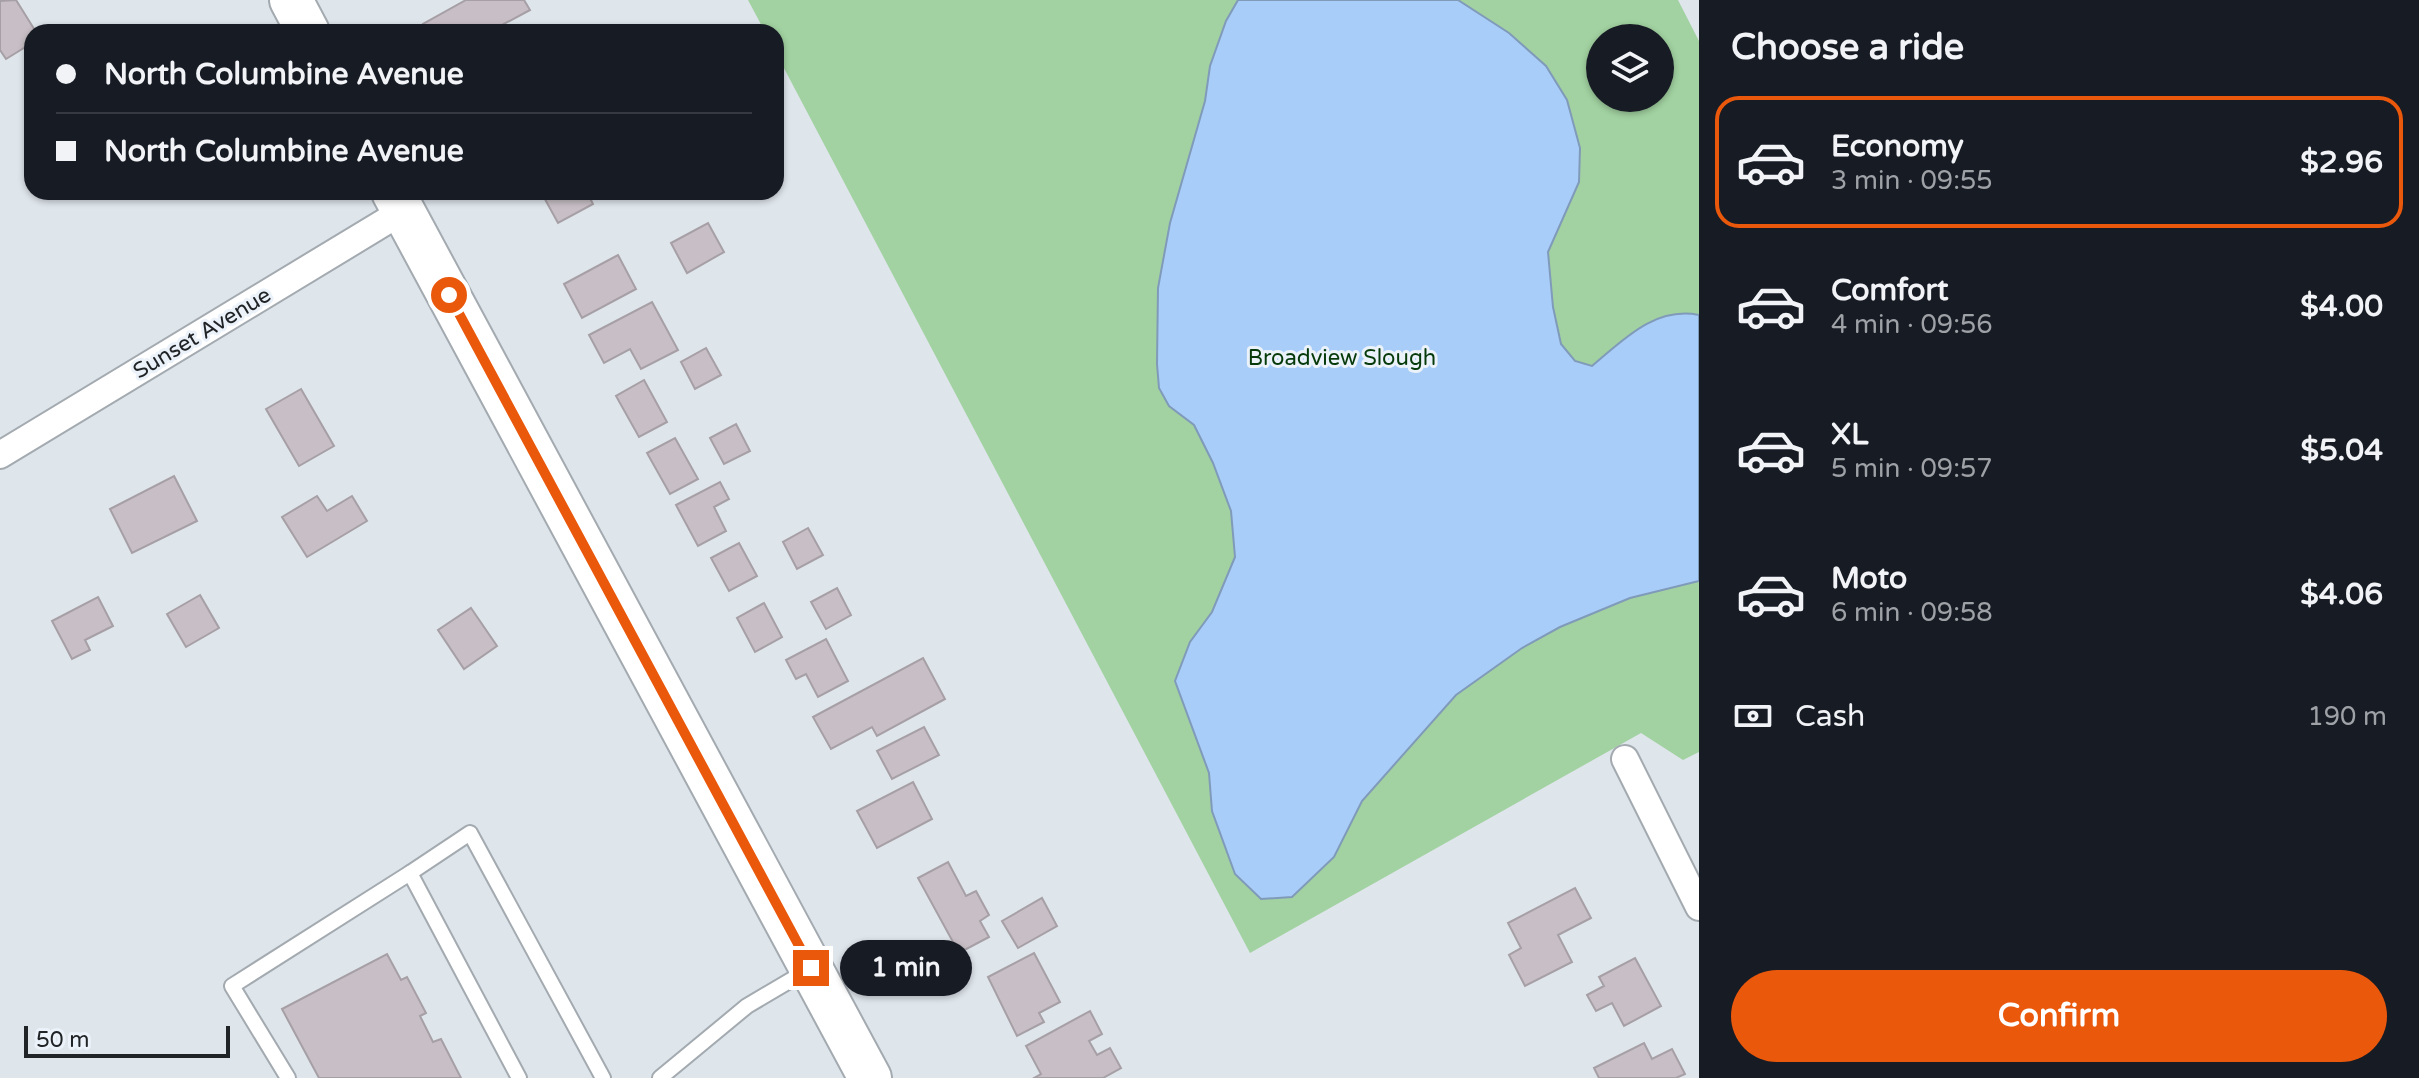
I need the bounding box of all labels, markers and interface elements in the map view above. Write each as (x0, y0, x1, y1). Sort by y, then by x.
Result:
map controls (1586, 24, 1674, 112)
button: layers (1586, 24, 1674, 112)
text: Choose a ride (1731, 26, 1964, 69)
text: North Columbine Avenue (104, 56, 464, 93)
icon: car (1735, 126, 1807, 198)
text: Economy (1831, 128, 1964, 165)
text: North Columbine Avenue (104, 133, 464, 170)
text: $2.96 (2300, 144, 2383, 181)
text: 3 min · 09:55 (1831, 165, 1993, 196)
icon: car (1735, 270, 1807, 342)
text: Comfort (1831, 272, 1949, 309)
route start (431, 277, 467, 313)
street label: Sunset Avenue (128, 282, 276, 384)
text: $4.00 (2300, 288, 2383, 325)
text: 4 min · 09:56 (1831, 309, 1993, 340)
park label: Broadview Slough (1248, 345, 1436, 371)
icon: car (1735, 414, 1807, 486)
text: XL (1831, 416, 1868, 453)
text: $5.04 (2301, 432, 2383, 469)
text: 5 min · 09:57 (1831, 453, 1993, 484)
icon: car (1735, 558, 1807, 630)
text: Moto (1831, 560, 1907, 597)
text: $4.06 (2300, 576, 2383, 613)
text: 6 min · 09:58 (1831, 597, 1993, 628)
icon: cash (1731, 694, 1775, 738)
text: Cash (1795, 698, 1865, 735)
text: 190 m (2307, 701, 2387, 732)
callout: 1 min (839, 940, 971, 996)
route end (793, 950, 829, 986)
text: 1 min (871, 952, 941, 983)
button: Confirm (1731, 970, 2387, 1062)
scale bar (24, 1022, 230, 1058)
text: 50 m (36, 1027, 90, 1053)

